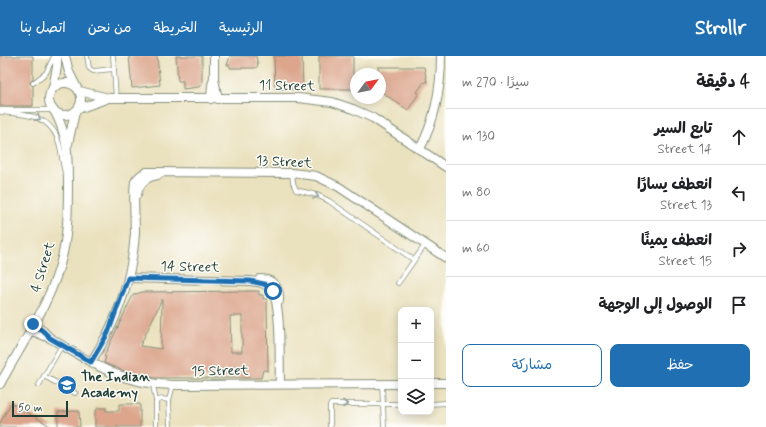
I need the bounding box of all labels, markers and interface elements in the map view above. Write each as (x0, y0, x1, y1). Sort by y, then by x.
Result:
text: Strollr (695, 16, 746, 41)
text: اتصل بنا (20, 19, 66, 37)
text: من نحن (88, 19, 131, 37)
text: الخريطة (153, 19, 197, 37)
text: الرئيسية (219, 19, 263, 37)
north arrow (350, 68, 386, 104)
text: 4 دقيقة (696, 71, 750, 93)
text: سيرًا · 270 m (462, 74, 529, 91)
street label: 11 Street (259, 77, 316, 96)
one-way arrow (34, 114, 41, 121)
text: تابع السير (654, 119, 712, 139)
icon: ahead (728, 126, 750, 148)
text: 130 m (462, 128, 495, 145)
text: 14 Street (658, 141, 712, 158)
street label: 13 Street (256, 152, 313, 172)
text: انعطف يسارًا (637, 175, 712, 195)
icon: left (728, 182, 750, 204)
text: 80 m (462, 184, 491, 201)
one-way arrow (313, 191, 320, 200)
text: 13 Street (660, 197, 712, 214)
text: انعطف يمينًا (641, 231, 712, 251)
icon: right (728, 238, 750, 260)
street label: 4 Street (27, 239, 59, 295)
text: 60 m (462, 240, 490, 257)
text: 15 Street (659, 253, 712, 270)
street label: 14 Street (161, 257, 220, 277)
route start (264, 282, 282, 300)
icon: arrive (728, 294, 750, 316)
text: الوصول إلى الوجهة (598, 295, 712, 315)
map controls (398, 307, 434, 415)
button: + (398, 307, 434, 343)
route end (24, 315, 42, 333)
button: − (398, 343, 434, 379)
button: مشاركة (462, 344, 602, 387)
button: حفظ (610, 344, 750, 387)
street label: 15 Street (191, 361, 250, 381)
place label: The Indian Academy (81, 368, 151, 402)
school or university icon: The Indian Academy (56, 374, 78, 396)
button: layers (398, 379, 434, 415)
scale bar (12, 399, 68, 418)
one-way arrow (342, 400, 348, 408)
text: 50 m (18, 401, 43, 415)

